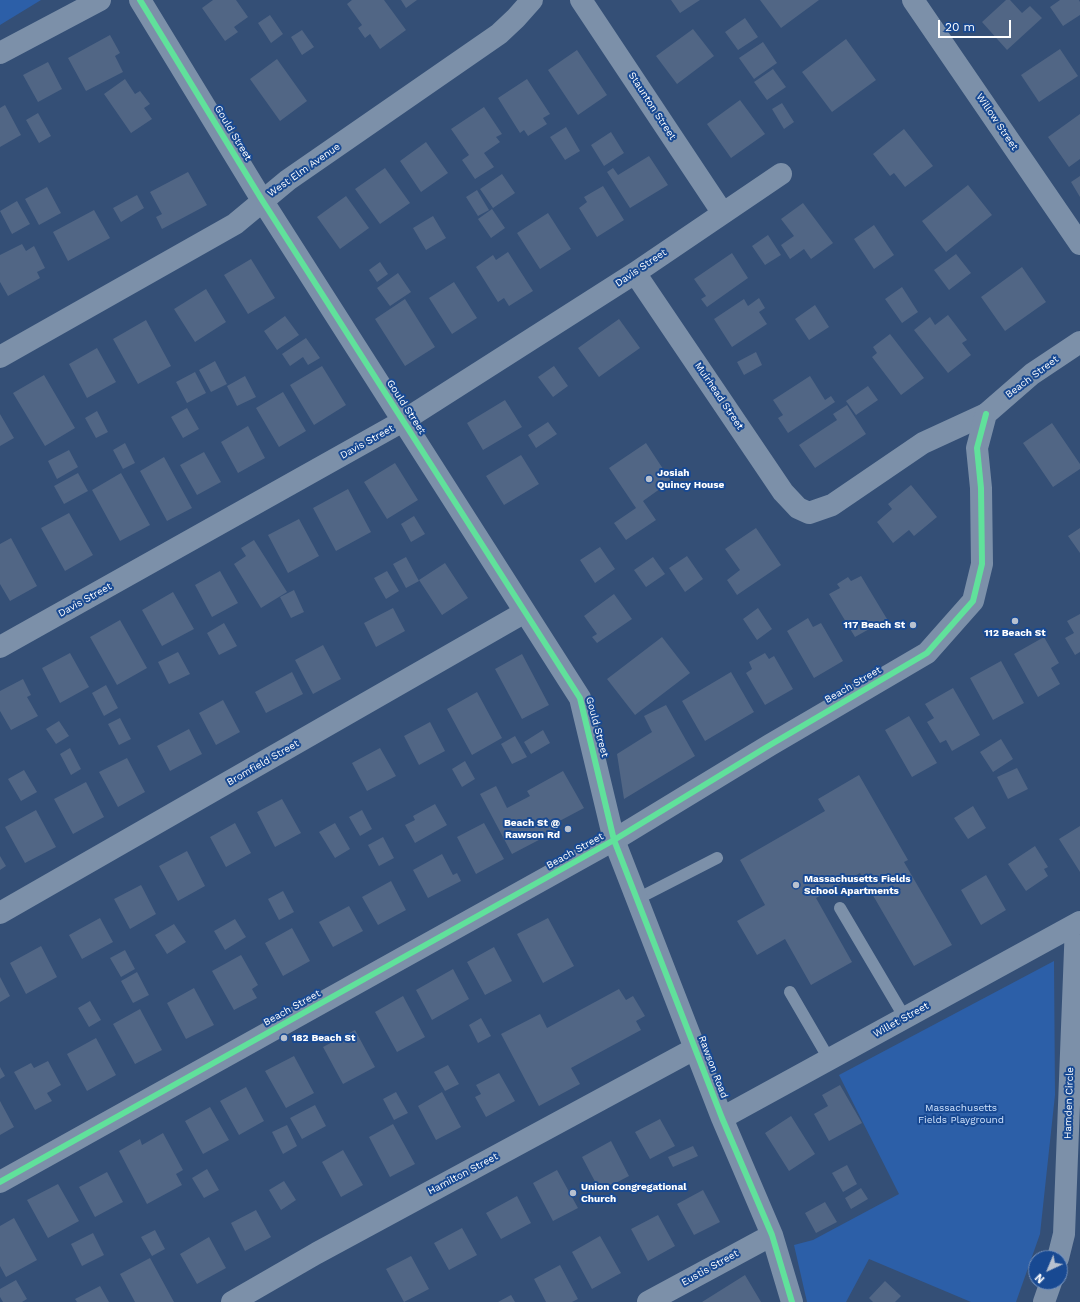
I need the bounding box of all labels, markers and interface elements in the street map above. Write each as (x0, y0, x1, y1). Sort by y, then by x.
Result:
scale bar (940, 12, 1013, 38)
text: 20 m (945, 20, 975, 34)
street label: Staunton Street (626, 70, 678, 142)
street label: Willow Street (974, 91, 1020, 153)
street label: Gould Street (212, 103, 254, 163)
street label: West Elm Avenue (265, 141, 343, 199)
street label: Davis Street (613, 246, 669, 290)
street label: Beach Street (1003, 353, 1061, 401)
street label: Muirhead Street (692, 360, 746, 432)
street label: Gould Street (384, 378, 428, 436)
street label: Davis Street (338, 422, 396, 462)
place label: Josiah Quincy House (657, 467, 724, 490)
marker: Josiah Quincy House (644, 474, 654, 484)
street label: Davis Street (56, 580, 114, 620)
marker: 112 Beach St (1010, 616, 1020, 626)
place label: 117 Beach St (844, 619, 905, 631)
marker: 117 Beach St (908, 620, 918, 630)
place label: 112 Beach St (984, 627, 1046, 639)
street label: Beach Street (823, 664, 883, 706)
street label: Gould Street (583, 695, 611, 759)
street label: Bromfield Street (225, 738, 301, 788)
place label: Beach St @ Rawson Rd (504, 817, 560, 840)
marker: Beach St @ Rawson Rd (563, 824, 573, 834)
street label: Beach Street (544, 830, 606, 872)
place label: Massachusetts Fields School Apartments (804, 873, 911, 896)
marker: Massachusetts Fields School Apartments (791, 880, 801, 890)
street label: Beach Street (261, 987, 323, 1029)
street label: Willet Street (871, 1000, 931, 1040)
place label: 182 Beach St (292, 1032, 355, 1044)
marker: 182 Beach St (279, 1033, 289, 1043)
street label: Rawson Road (696, 1034, 730, 1100)
street label: Hamden Circle (1062, 1067, 1076, 1139)
park label: Massachusetts Fields Playground (918, 1102, 1004, 1126)
street label: Hamilton Street (426, 1150, 500, 1198)
place label: Union Congregational Church (581, 1181, 687, 1204)
marker: Union Congregational Church (568, 1188, 578, 1198)
street label: Eustis Street (679, 1247, 741, 1289)
north arrow (1028, 1250, 1068, 1290)
text: N (1033, 1271, 1047, 1286)

